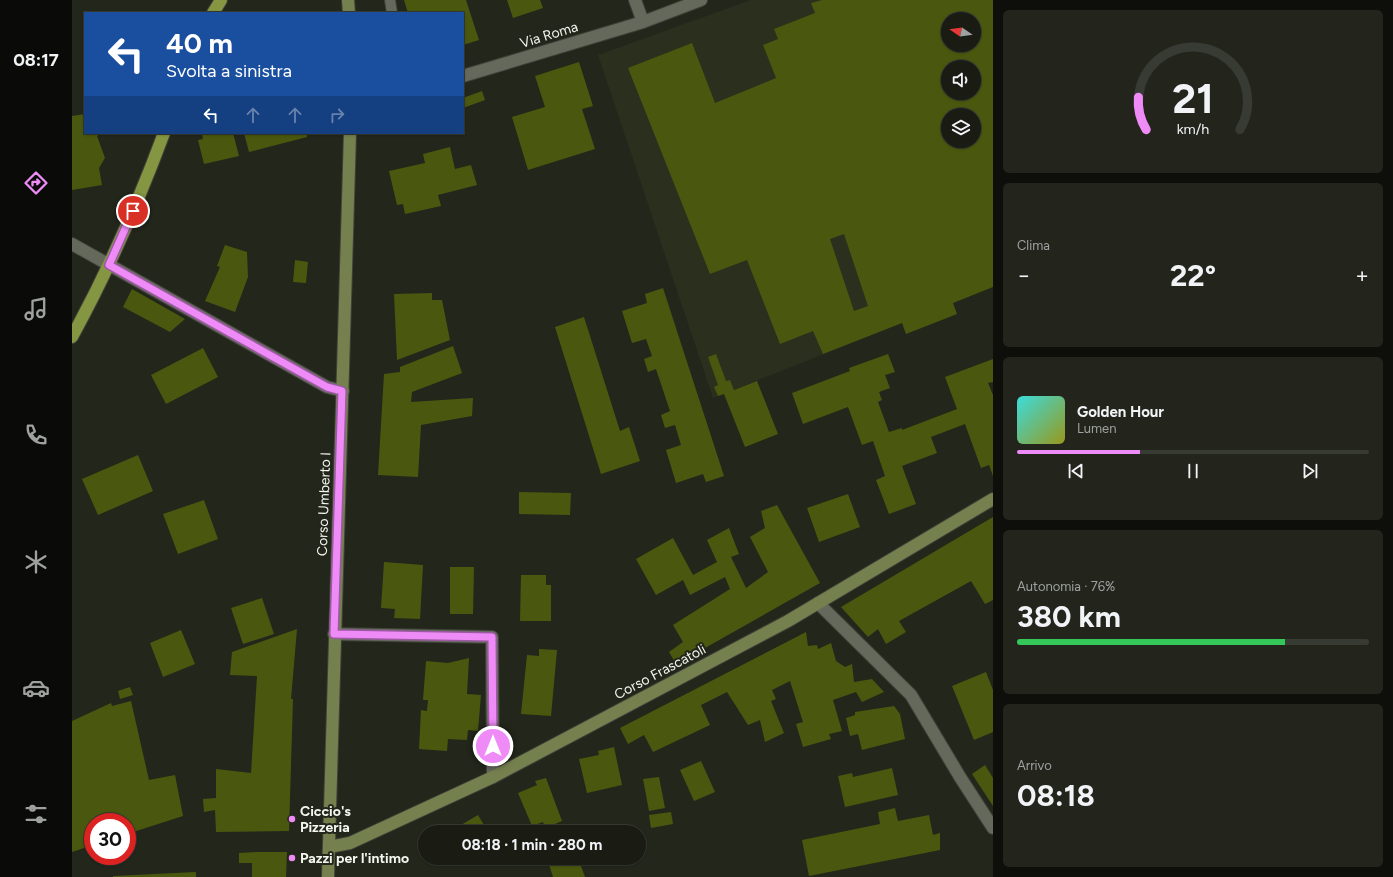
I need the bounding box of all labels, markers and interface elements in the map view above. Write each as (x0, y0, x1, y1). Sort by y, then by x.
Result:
north arrow (941, 12, 981, 52)
map controls (941, 12, 981, 148)
street label: Via Roma (518, 18, 580, 52)
text: 40 m (166, 26, 233, 60)
icon: left (100, 28, 152, 80)
text: 08:17 (13, 49, 59, 71)
text: Svolta a sinistra (166, 60, 292, 82)
button: sound (941, 60, 981, 100)
text: 21 (1172, 73, 1214, 123)
icon: left (200, 104, 222, 126)
icon: ahead (242, 104, 264, 126)
icon: ahead (284, 104, 306, 126)
icon: right (326, 104, 348, 126)
button: layers (941, 108, 981, 148)
text: km/h (1177, 119, 1209, 137)
icon: directions (22, 169, 50, 197)
pin (116, 194, 150, 228)
icon: arrive (122, 200, 144, 222)
text: Clima (1017, 238, 1050, 253)
text: 22° (1170, 257, 1216, 294)
text: − (1017, 262, 1031, 289)
text: + (1355, 262, 1369, 289)
icon: music (22, 295, 50, 323)
text: Golden Hour (1077, 403, 1164, 421)
icon: phone (22, 421, 50, 449)
text: Lumen (1077, 421, 1116, 436)
street label: Corso Umberto I (314, 452, 334, 556)
icon: previous (1065, 460, 1087, 482)
icon: pause (1182, 460, 1204, 482)
icon: next (1299, 460, 1321, 482)
icon: climate (22, 548, 50, 576)
text: Autonomia · 76% (1017, 579, 1115, 594)
text: 380 km (1017, 598, 1121, 635)
street label: Corso Frascatoli (611, 641, 709, 703)
icon: car (22, 674, 50, 702)
position arrow (472, 725, 514, 767)
text: Arrivo (1017, 758, 1052, 773)
text: 08:18 (1017, 777, 1095, 814)
icon: filters (22, 800, 50, 828)
place label: Ciccio's Pizzeria (300, 803, 351, 836)
speed limit sign: 30 (84, 813, 136, 865)
marker: Ciccio's Pizzeria (287, 814, 297, 824)
text: 08:18 · 1 min · 280 m (462, 836, 602, 854)
place label: Pazzi per l'intimo (300, 850, 409, 867)
marker: Pazzi per l'intimo (287, 853, 297, 863)

